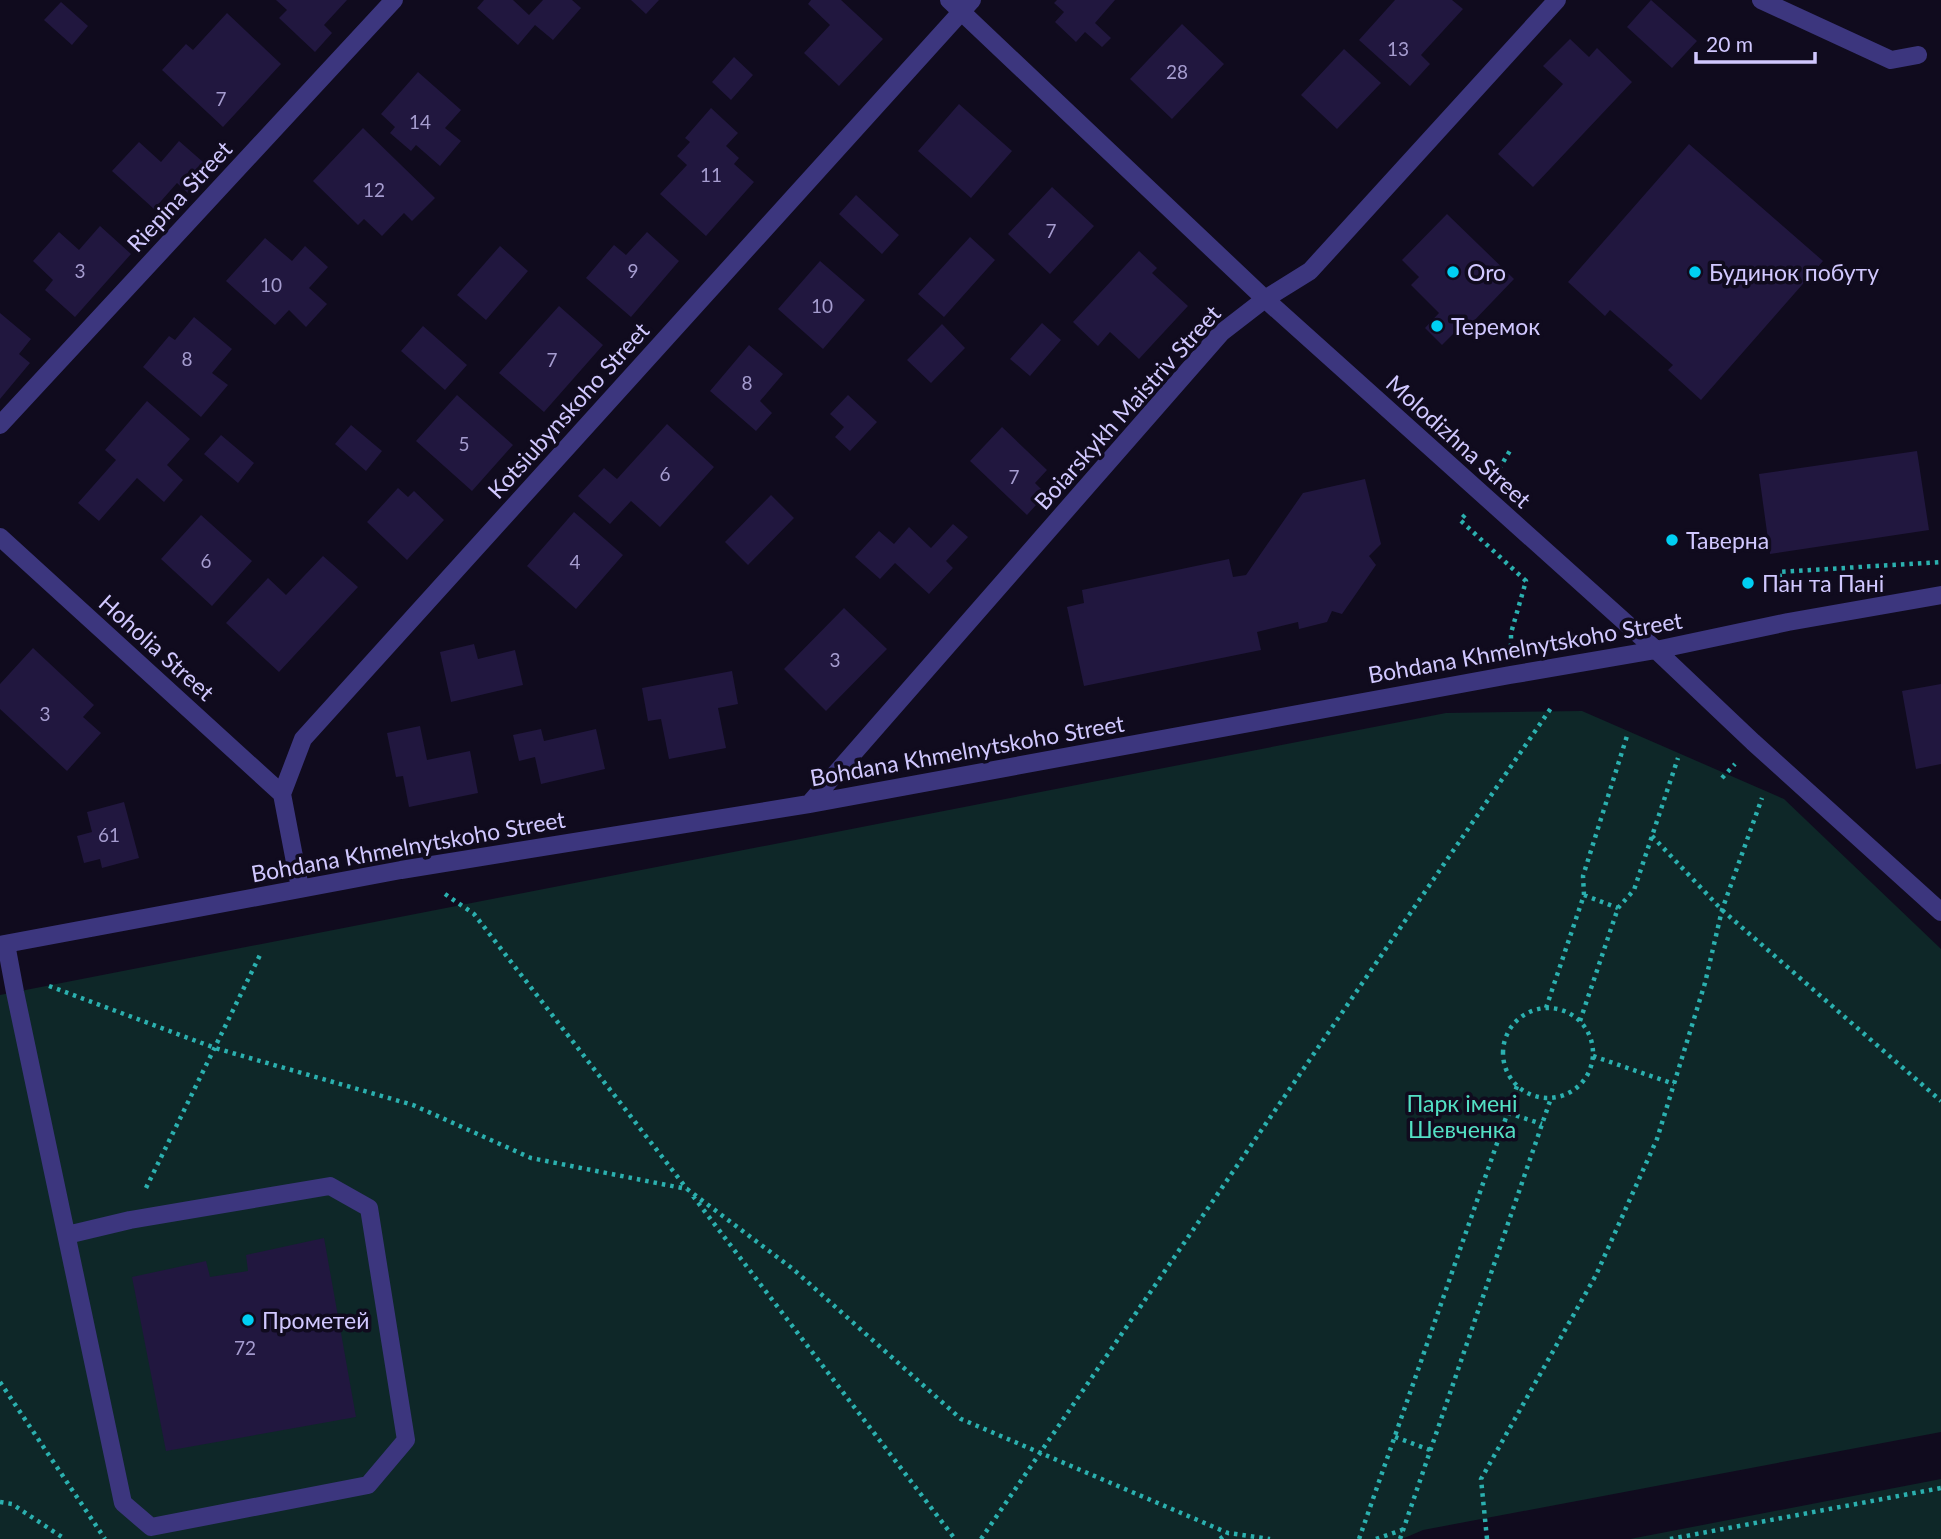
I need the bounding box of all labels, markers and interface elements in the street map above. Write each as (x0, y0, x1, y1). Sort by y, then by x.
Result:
scale bar (1696, 21, 1815, 65)
text: 20 m (1706, 31, 1753, 56)
house number: 13 (1387, 37, 1409, 60)
house number: 28 (1166, 60, 1188, 83)
house number: 7 (215, 87, 227, 110)
house number: 14 (409, 110, 431, 133)
street label: Riepina Street (121, 134, 238, 257)
house number: 11 (700, 163, 722, 186)
house number: 12 (363, 178, 385, 201)
house number: 7 (1045, 219, 1057, 242)
place label: Oro (1467, 258, 1506, 286)
place label: Будинок побуту (1709, 258, 1879, 286)
house number: 3 (74, 259, 86, 282)
house number: 9 (627, 259, 639, 282)
marker: Oro (1445, 264, 1461, 280)
marker: Будинок побуту (1687, 264, 1703, 280)
house number: 10 (260, 273, 282, 296)
house number: 10 (811, 294, 833, 317)
street label: Boiarskykh Maistriv Street (1028, 299, 1226, 515)
place label: Теремок (1451, 312, 1540, 340)
street label: Kotsiubynskoho Street (482, 316, 655, 504)
marker: Теремок (1429, 318, 1445, 334)
house number: 8 (181, 347, 193, 370)
house number: 7 (546, 348, 558, 371)
street label: Molodizhna Street (1381, 369, 1538, 514)
house number: 8 (741, 371, 753, 394)
house number: 5 (458, 432, 470, 455)
house number: 6 (659, 462, 671, 485)
house number: 7 (1008, 465, 1020, 488)
place label: Таверна (1686, 526, 1769, 554)
marker: Таверна (1664, 532, 1680, 548)
house number: 6 (200, 549, 212, 572)
house number: 4 (569, 550, 581, 573)
place label: Пан та Пані (1762, 569, 1884, 597)
marker: Пан та Пані (1740, 575, 1756, 591)
street label: Hoholia Street (94, 588, 221, 706)
street label: Bohdana Khmelnytskoho Street (1366, 605, 1685, 688)
house number: 3 (829, 648, 841, 671)
house number: 3 (39, 702, 51, 725)
street label: Bohdana Khmelnytskoho Street (808, 708, 1127, 791)
street label: Bohdana Khmelnytskoho Street (249, 804, 568, 887)
house number: 61 (98, 823, 120, 846)
park label: Парк імені Шевченка (1406, 1089, 1518, 1143)
place label: Прометей (262, 1306, 369, 1334)
marker: Прометей (240, 1312, 256, 1328)
house number: 72 (234, 1336, 256, 1359)

